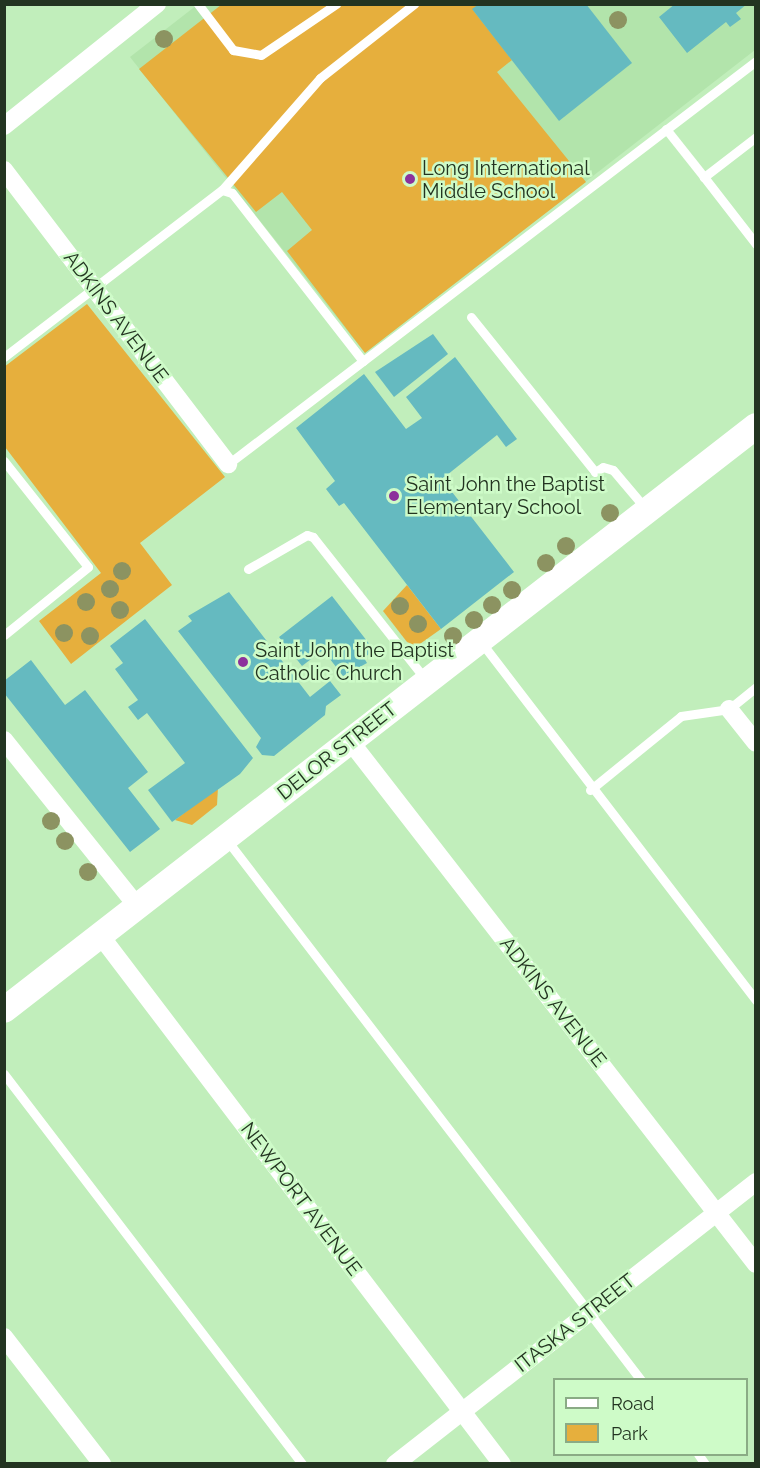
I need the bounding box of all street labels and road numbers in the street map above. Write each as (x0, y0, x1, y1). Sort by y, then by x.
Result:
street label: ADKINS AVENUE (59, 246, 173, 388)
street label: DELOR STREET (273, 697, 401, 805)
street label: ADKINS AVENUE (495, 932, 611, 1072)
street label: NEWPORT AVENUE (235, 1117, 367, 1281)
street label: ITASKA STREET (510, 1268, 640, 1378)

